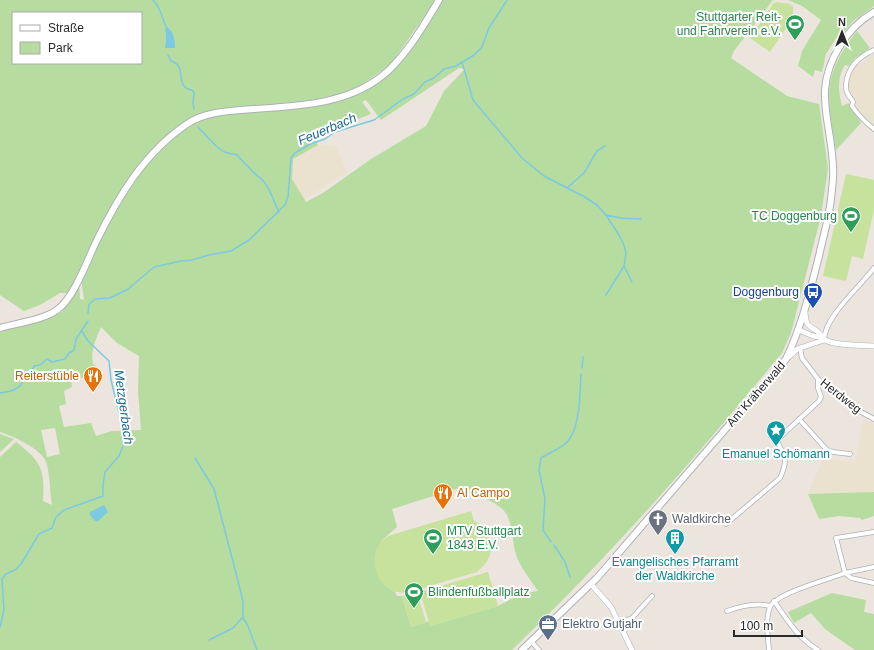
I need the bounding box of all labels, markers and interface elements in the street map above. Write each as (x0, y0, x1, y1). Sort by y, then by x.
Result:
place label: Stuttgarter Reit- und Fahrverein e.V. (677, 10, 781, 38)
legend (12, 12, 142, 64)
north arrow (822, 12, 862, 52)
sports icon: Stuttgarter Reit- und Fahrverein e.V. (784, 13, 806, 41)
text: N (838, 16, 846, 28)
text: Straße (48, 21, 84, 35)
text: Park (48, 41, 74, 55)
water label: Feuerbach (295, 110, 359, 148)
sports icon: TC Doggenburg (840, 205, 862, 233)
place label: TC Doggenburg (752, 209, 837, 223)
bus stop icon: Doggenburg (802, 281, 824, 309)
place label: Doggenburg (733, 285, 799, 299)
street label: Am Kräherwald (724, 358, 788, 430)
restaurant icon: Reiterstüble (82, 365, 104, 393)
place label: Reiterstüble (15, 369, 79, 383)
water label: Metzgerbach (111, 369, 137, 445)
street label: Herdweg (818, 376, 864, 416)
place icon: Emanuel Schömann (765, 419, 787, 447)
place label: Emanuel Schömann (722, 447, 830, 461)
restaurant icon: Al Campo (432, 482, 454, 510)
place label: Al Campo (457, 486, 510, 500)
church icon: Waldkirche (647, 508, 669, 536)
place label: Waldkirche (672, 512, 731, 526)
place label: MTV Stuttgart 1843 E.V. (447, 524, 522, 552)
sports icon: MTV Stuttgart 1843 E.V. (422, 527, 444, 555)
building icon: Evangelisches Pfarramt der Waldkirche (664, 527, 686, 555)
place label: Evangelisches Pfarramt der Waldkirche (612, 555, 739, 583)
sports icon: Blindenfußballplatz (403, 581, 425, 609)
place label: Blindenfußballplatz (428, 585, 529, 599)
scale bar (734, 612, 802, 638)
office icon: Elektro Gutjahr (537, 613, 559, 641)
place label: Elektro Gutjahr (562, 617, 642, 631)
text: 100 m (740, 619, 773, 633)

